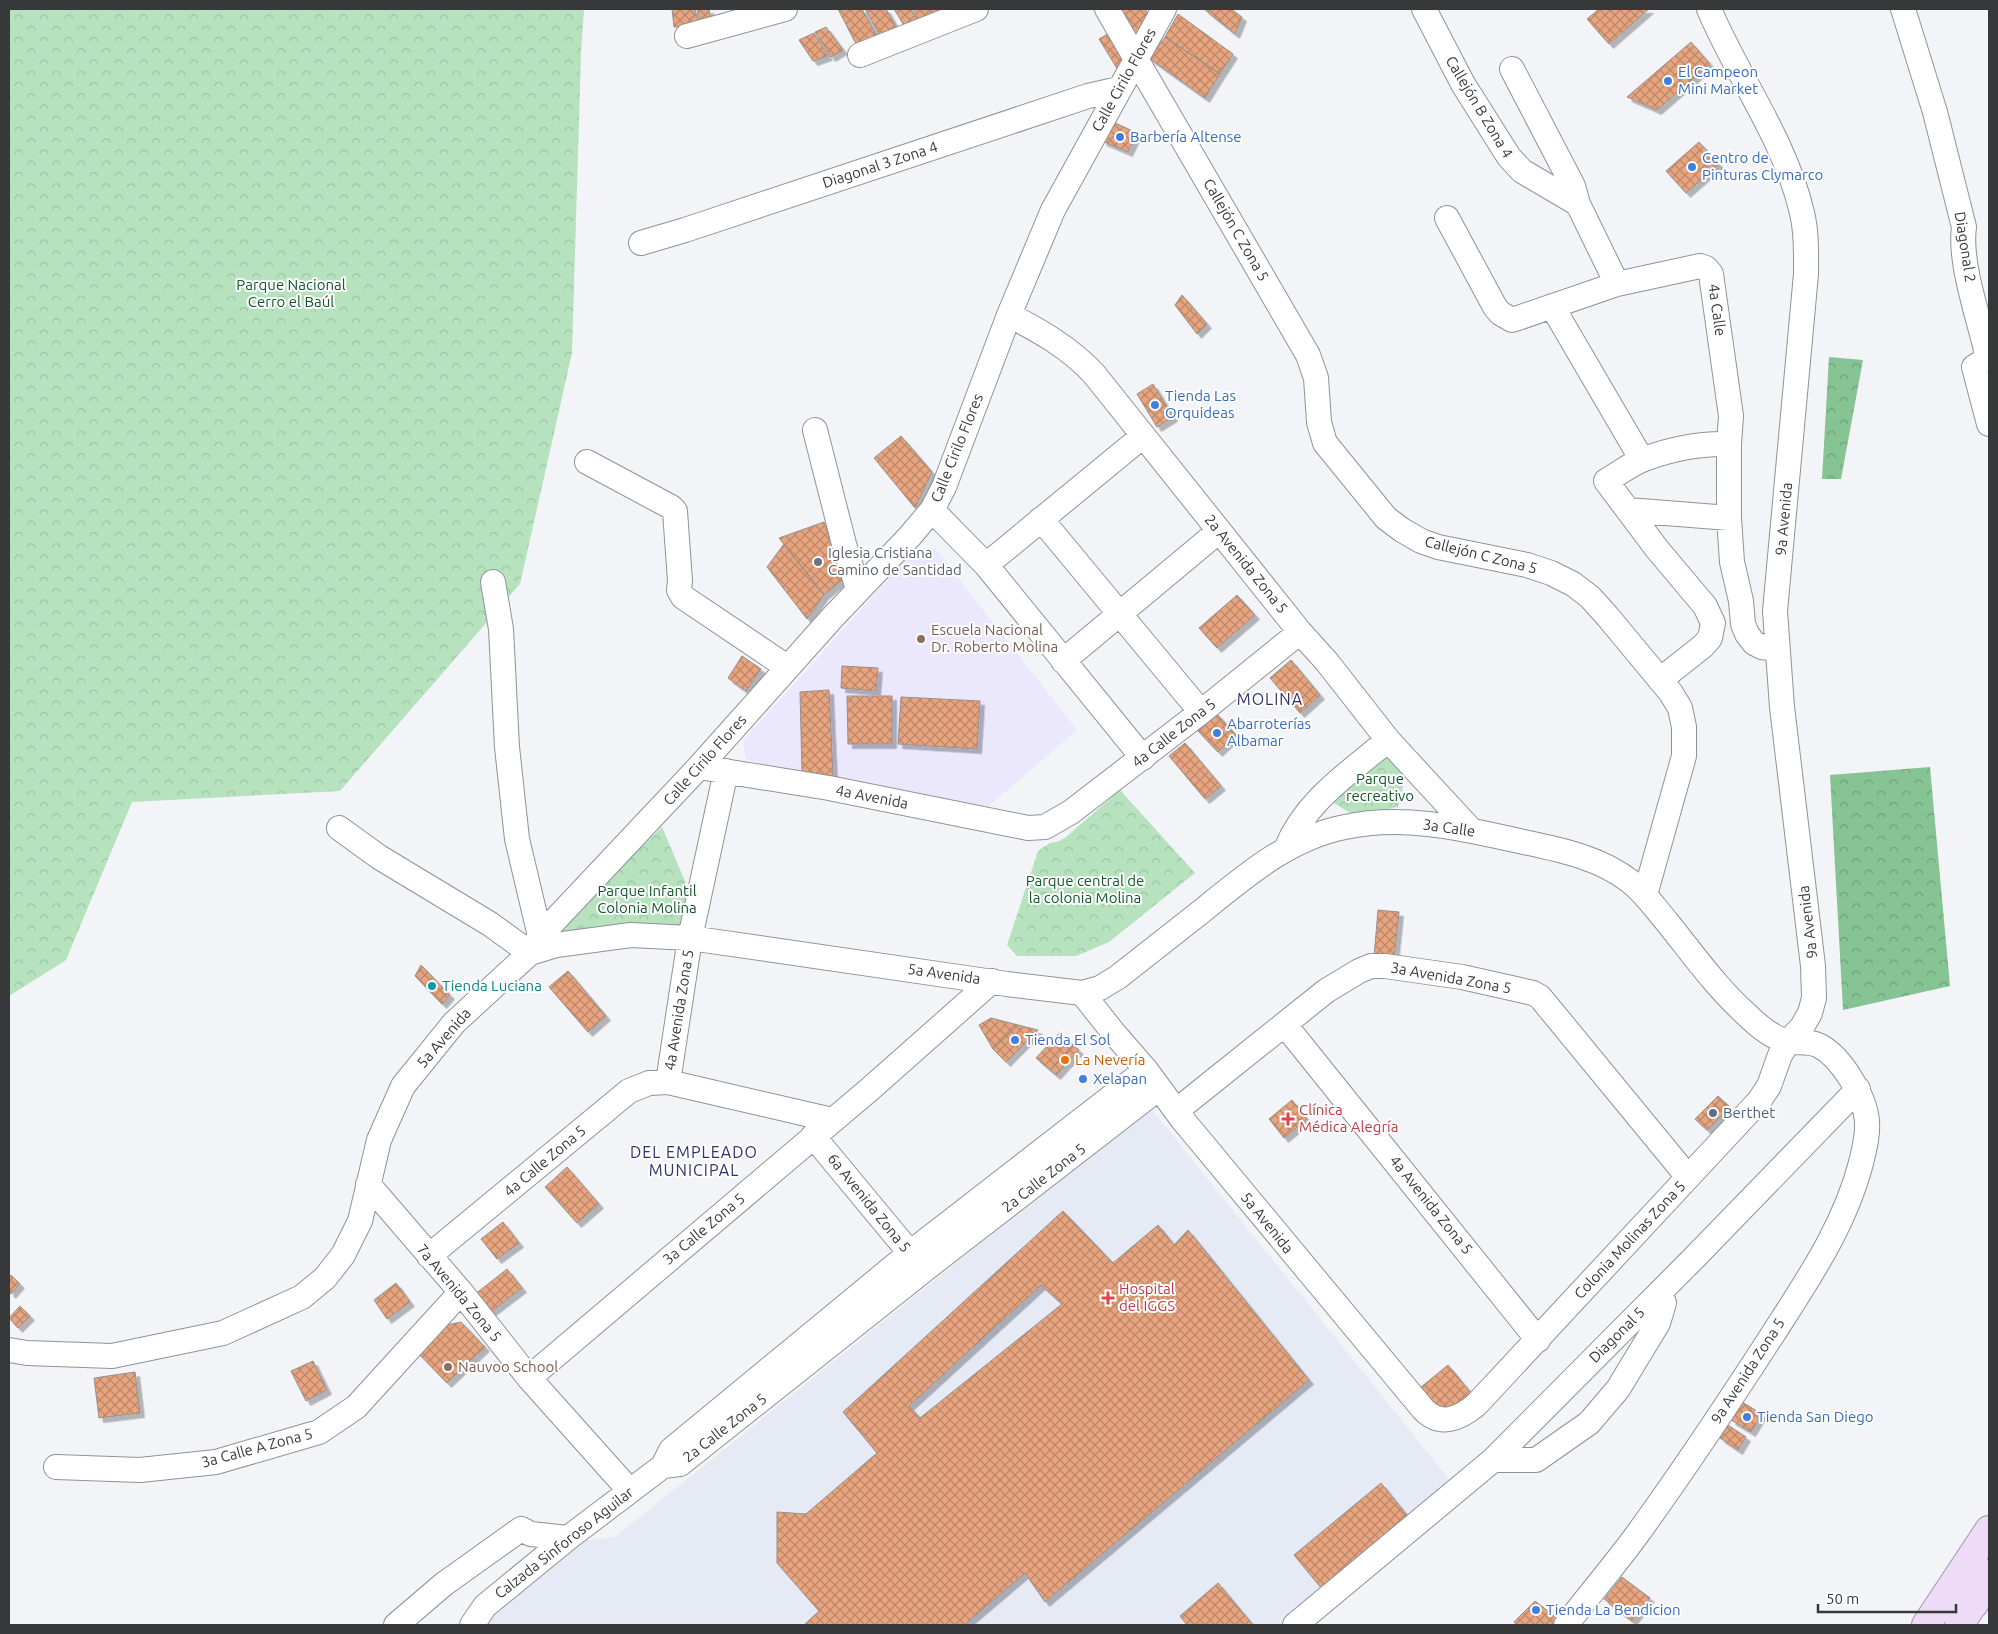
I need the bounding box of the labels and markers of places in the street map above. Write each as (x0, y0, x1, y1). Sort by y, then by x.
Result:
place label: El Campeon Mini Market (1678, 63, 1758, 97)
marker: El Campeon Mini Market (1662, 75, 1674, 87)
place label: Barbería Altense (1130, 128, 1242, 145)
marker: Barbería Altense (1114, 131, 1126, 143)
place label: Centro de Pinturas Clymarco (1702, 149, 1823, 183)
marker: Centro de Pinturas Clymarco (1686, 161, 1698, 173)
place label: Tienda Las Orquideas (1165, 387, 1236, 421)
marker: Tienda Las Orquideas (1149, 399, 1161, 411)
place label: Iglesia Cristiana Camino de Santidad (828, 544, 962, 578)
marker: Iglesia Cristiana Camino de Santidad (812, 556, 824, 568)
place label: Escuela Nacional Dr. Roberto Molina (931, 621, 1058, 655)
marker: Escuela Nacional Dr. Roberto Molina (915, 633, 927, 645)
place label: Abarroterías Albamar (1227, 715, 1311, 749)
marker: Abarroterías Albamar (1211, 727, 1223, 739)
place label: Tienda Luciana (442, 977, 542, 994)
marker: Tienda Luciana (426, 980, 438, 992)
place label: Tienda El Sol (1025, 1031, 1110, 1048)
marker: Tienda El Sol (1009, 1034, 1021, 1046)
place label: La Nevería (1075, 1051, 1145, 1068)
marker: La Nevería (1059, 1054, 1071, 1066)
place label: Xelapan (1093, 1070, 1147, 1087)
marker: Xelapan (1077, 1073, 1089, 1085)
place label: Clínica Médica Alegría (1299, 1101, 1398, 1135)
place label: Berthet (1723, 1104, 1775, 1121)
marker: Berthet (1707, 1107, 1719, 1119)
marker: Clínica Médica Alegría (1281, 1112, 1295, 1126)
place label: Hospital del IGGS (1119, 1280, 1175, 1314)
marker: Hospital del IGGS (1101, 1291, 1115, 1305)
place label: Nauvoo School (458, 1358, 558, 1375)
marker: Nauvoo School (442, 1361, 454, 1373)
place label: Tienda San Diego (1757, 1408, 1874, 1425)
marker: Tienda San Diego (1741, 1411, 1753, 1423)
place label: Tienda La Bendicion (1546, 1601, 1681, 1618)
marker: Tienda La Bendicion (1530, 1604, 1542, 1616)

